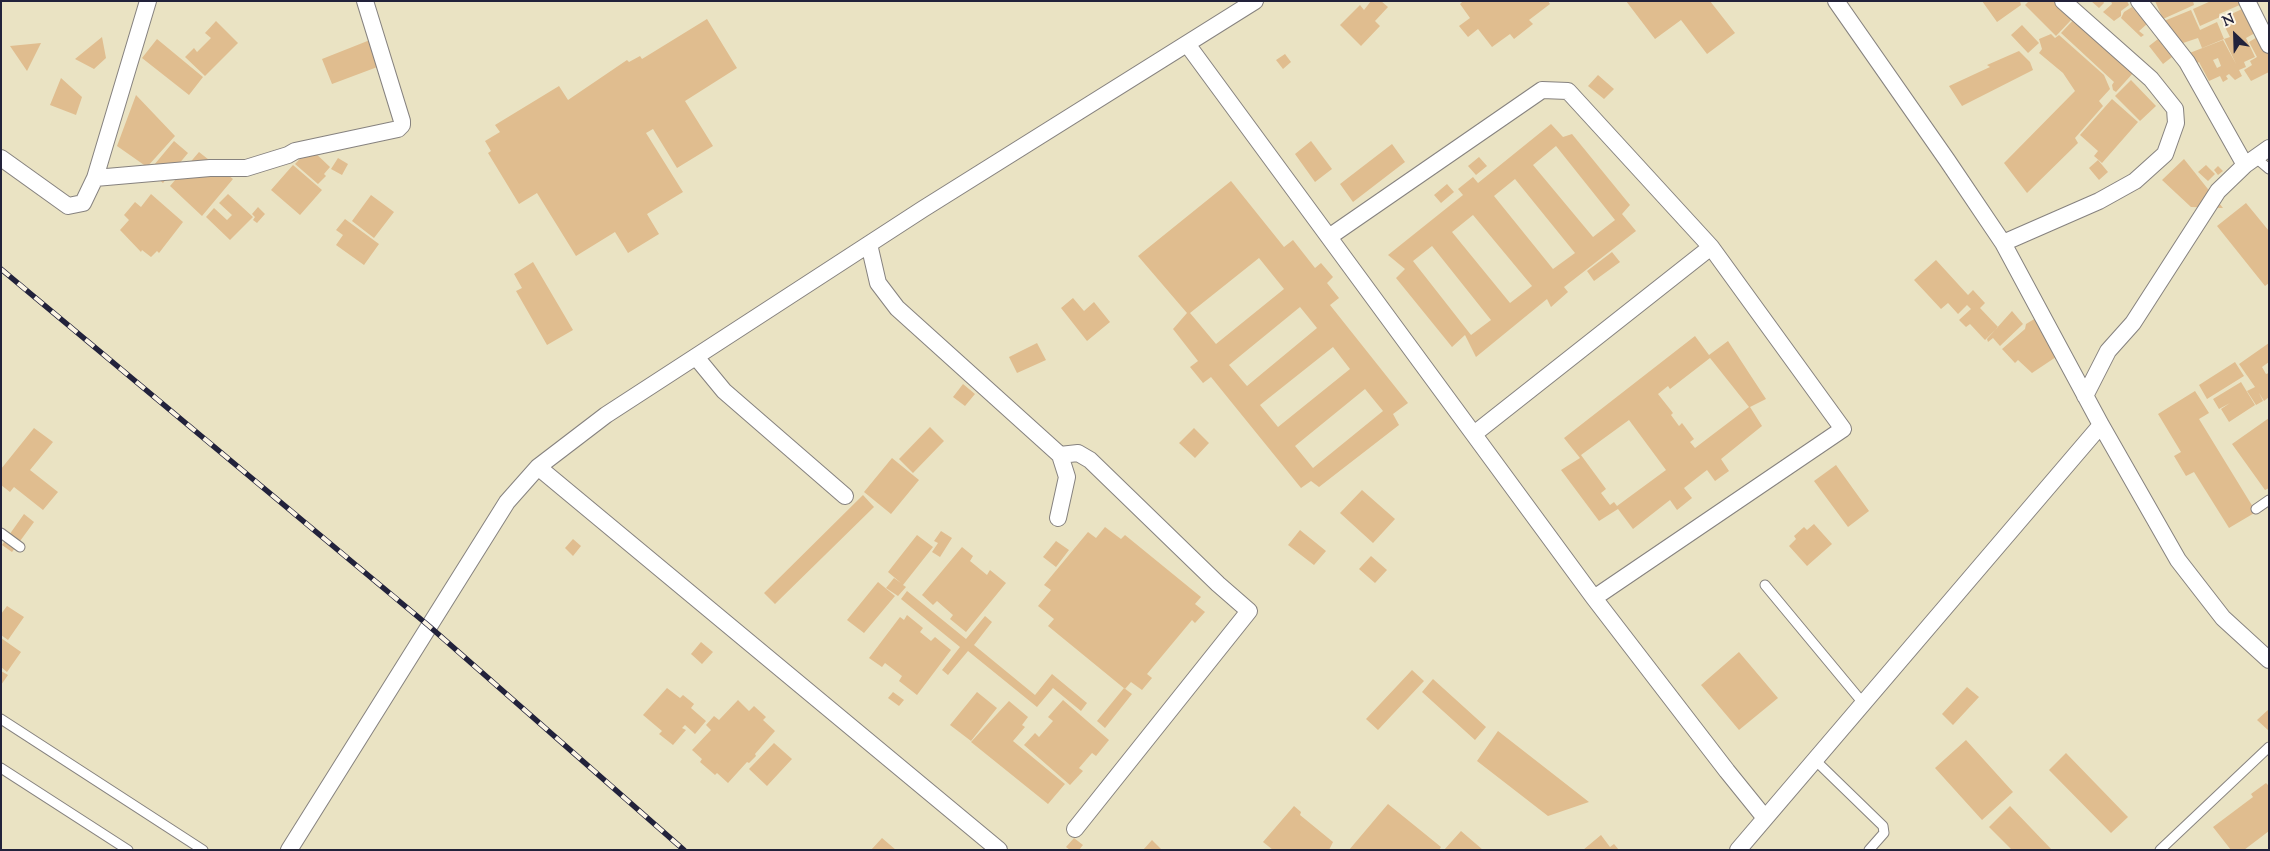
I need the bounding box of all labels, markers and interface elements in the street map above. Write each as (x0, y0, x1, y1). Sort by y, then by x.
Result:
north arrow (2210, 10, 2260, 60)
text: N (2220, 10, 2238, 33)

